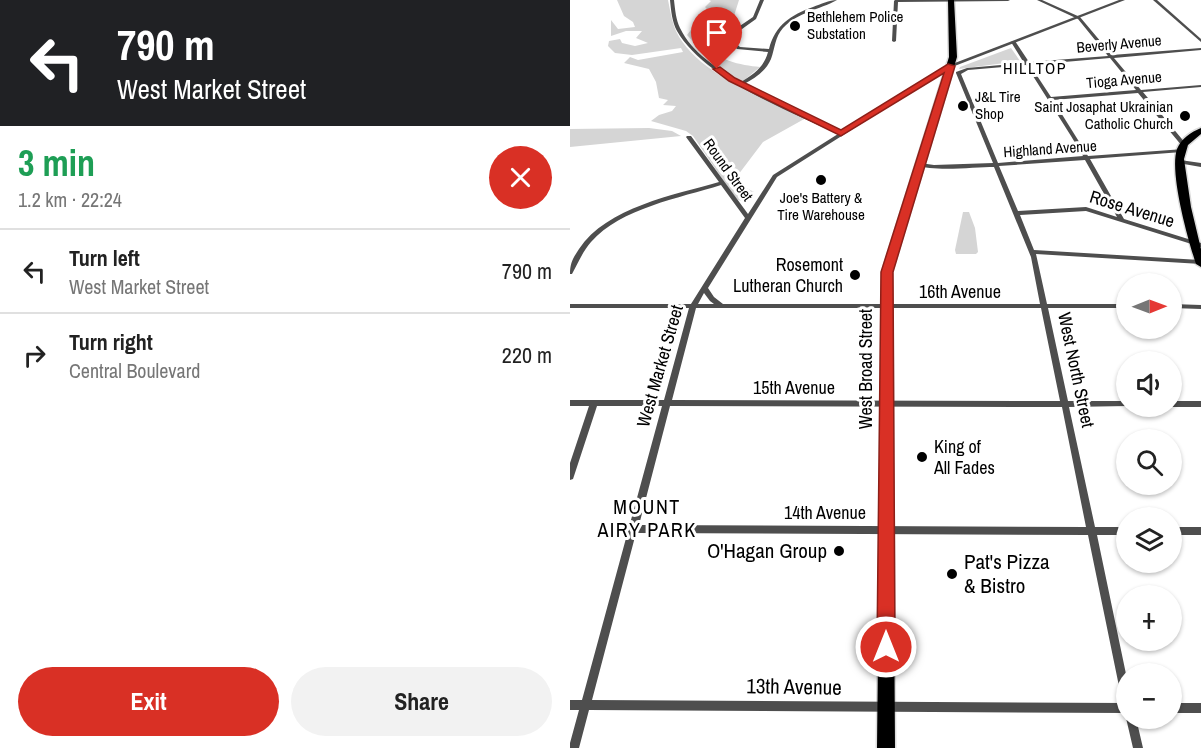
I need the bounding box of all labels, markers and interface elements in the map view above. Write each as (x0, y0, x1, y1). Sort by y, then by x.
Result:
place label: Bethlehem Police Substation (807, 6, 904, 44)
pin (691, 7, 742, 69)
icon: arrive (700, 16, 733, 49)
text: 790 m (117, 17, 215, 73)
marker: Bethlehem Police Substation (788, 19, 802, 33)
icon: left (18, 24, 96, 102)
street label: Beverly Avenue (1076, 29, 1162, 58)
district label: HILLTOP (1003, 57, 1067, 79)
street label: Tioga Avenue (1085, 66, 1163, 93)
text: West Market Street (117, 71, 306, 107)
place label: J&L Tire Shop (975, 86, 1021, 124)
place label: Saint Josaphat Ukrainian Catholic Church (1034, 96, 1173, 134)
marker: J&L Tire Shop (956, 99, 970, 113)
marker: Saint Josaphat Ukrainian Catholic Church (1178, 109, 1192, 123)
street label: Round Street (699, 134, 759, 206)
street label: Highland Avenue (1003, 135, 1097, 162)
text: 3 min (18, 139, 95, 187)
button: close (489, 146, 552, 209)
marker: Joe's Battery & Tire Warehouse (814, 173, 828, 187)
street label: Rose Avenue (1087, 184, 1178, 233)
text: 1.2 km · 22:24 (18, 186, 122, 213)
place label: Joe's Battery & Tire Warehouse (777, 187, 865, 225)
text: Turn left (69, 243, 140, 273)
place label: Rosemont Lutheran Church (733, 252, 843, 298)
icon: left (18, 255, 51, 288)
text: 790 m (502, 256, 552, 286)
marker: Rosemont Lutheran Church (848, 268, 862, 282)
text: West Market Street (69, 273, 209, 300)
north arrow (1116, 273, 1182, 339)
map controls (1116, 273, 1182, 729)
street label: 16th Avenue (919, 279, 1001, 304)
street label: West Market Street (630, 302, 689, 430)
street label: West Broad Street (853, 309, 878, 429)
street label: West North Street (1052, 310, 1101, 430)
text: Turn right (69, 327, 153, 357)
icon: right (18, 339, 51, 372)
text: 220 m (502, 340, 552, 370)
button: sound (1116, 351, 1182, 417)
text: Central Boulevard (69, 357, 200, 384)
street label: 15th Avenue (753, 375, 835, 400)
button: search (1116, 429, 1182, 495)
place label: King of All Fades (933, 434, 995, 480)
marker: King of All Fades (915, 450, 929, 464)
district label: MOUNT AIRY PARK (596, 493, 697, 543)
street label: 14th Avenue (784, 500, 866, 525)
button: layers (1116, 507, 1182, 573)
place label: O'Hagan Group (707, 536, 827, 565)
marker: O'Hagan Group (832, 544, 846, 558)
place label: Pat's Pizza & Bistro (964, 547, 1050, 600)
marker: Pat's Pizza & Bistro (945, 567, 959, 581)
button: + (1116, 585, 1182, 651)
position arrow (854, 615, 918, 679)
button: − (1116, 663, 1182, 729)
button: Exit (18, 667, 279, 736)
button: Share (291, 667, 552, 736)
street label: 13th Avenue (746, 671, 842, 702)

